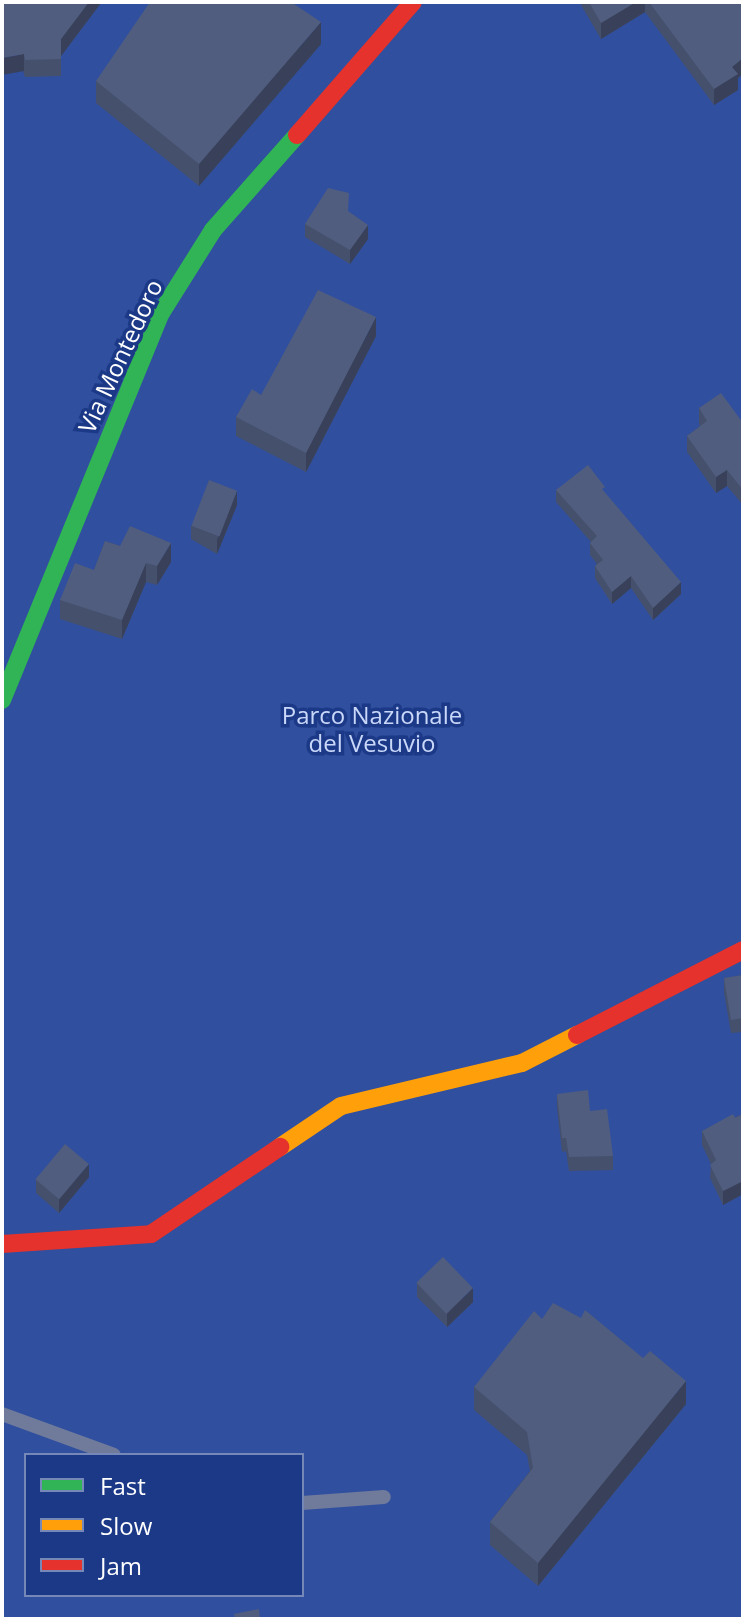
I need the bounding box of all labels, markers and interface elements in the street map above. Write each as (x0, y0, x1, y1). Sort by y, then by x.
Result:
street label: Via Montedoro (72, 275, 168, 437)
park label: Parco Nazionale del Vesuvio (282, 701, 462, 757)
legend (24, 1453, 304, 1597)
text: Fast (100, 1469, 146, 1502)
text: Slow (100, 1509, 152, 1542)
text: Jam (100, 1549, 142, 1582)

